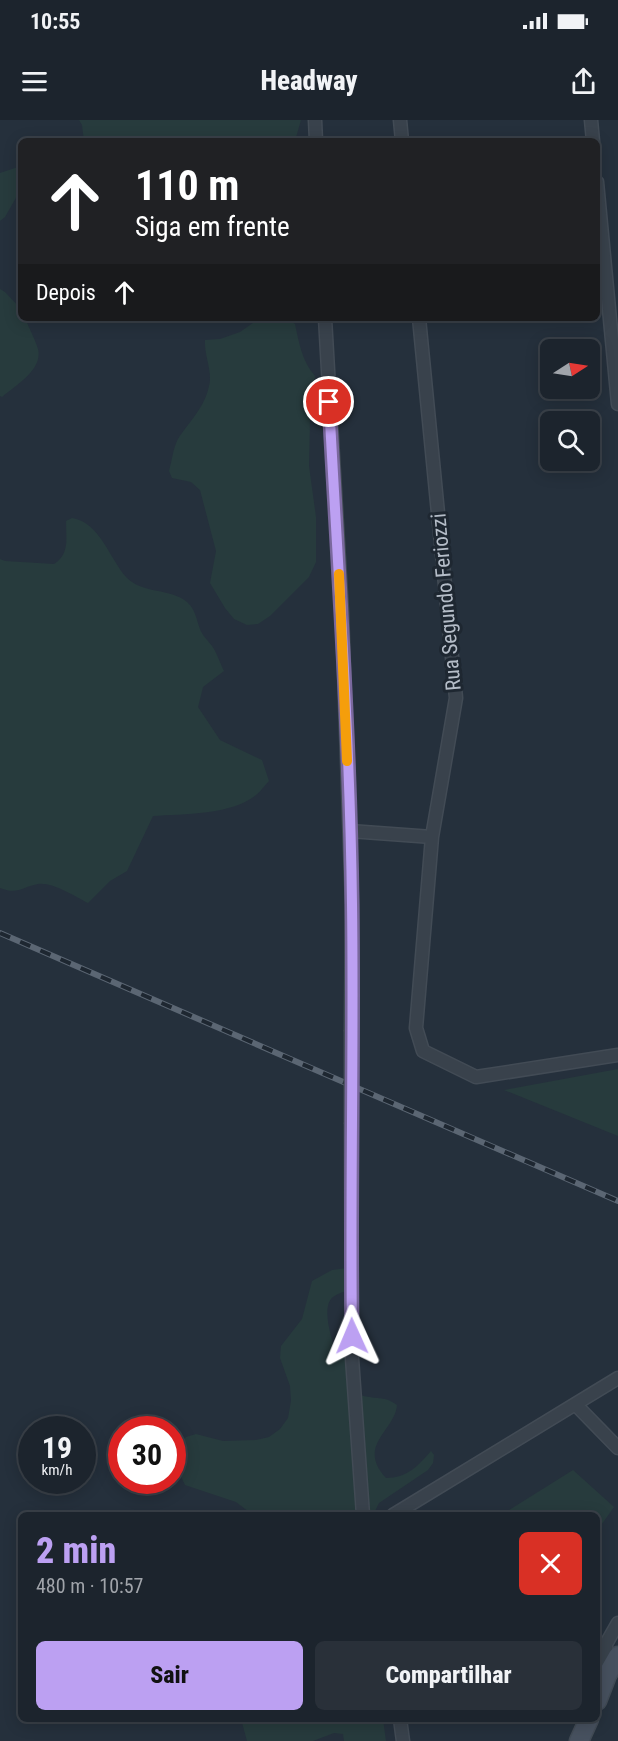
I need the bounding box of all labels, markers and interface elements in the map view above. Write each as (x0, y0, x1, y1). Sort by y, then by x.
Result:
text: 10:55 (30, 9, 81, 34)
icon: menu (18, 65, 51, 98)
text: Headway (260, 65, 358, 97)
icon: share (567, 65, 600, 98)
text: 110 m (135, 161, 240, 210)
icon: ahead (36, 162, 114, 240)
text: Siga em frente (135, 211, 290, 243)
icon: ahead (108, 276, 141, 309)
text: Depois (36, 280, 96, 305)
north arrow (540, 339, 600, 399)
map controls (540, 339, 600, 471)
pin (303, 376, 354, 427)
icon: arrive (312, 385, 345, 418)
button: search (540, 411, 600, 471)
street label: Rua Segundo Feriozzi (426, 512, 466, 692)
position arrow (320, 1304, 384, 1368)
speed limit sign: 30 (108, 1416, 186, 1494)
text: 19 (42, 1430, 72, 1465)
text: km/h (42, 1461, 72, 1479)
text: 2 min (36, 1530, 116, 1572)
button: close (519, 1532, 582, 1595)
text: 480 m · 10:57 (36, 1574, 143, 1598)
button: Sair (36, 1641, 303, 1710)
button: Compartilhar (315, 1641, 582, 1710)

